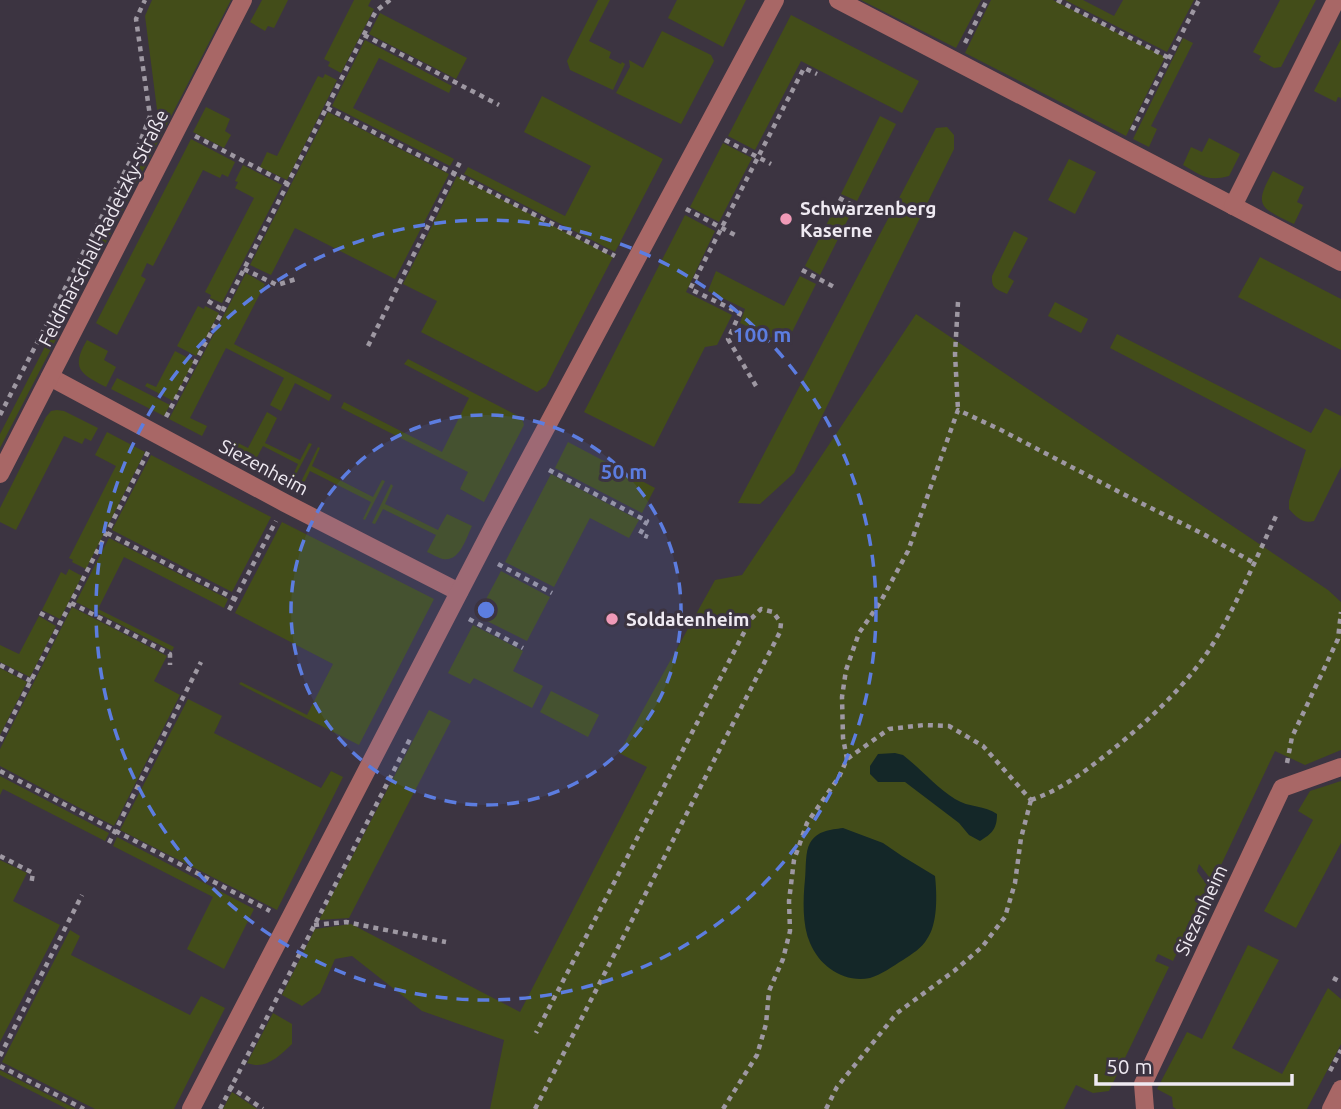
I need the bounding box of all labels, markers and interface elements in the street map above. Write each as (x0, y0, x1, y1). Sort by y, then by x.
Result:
street label: Feldmarschall-Radetzky-Straße (33, 106, 173, 350)
place label: Schwarzenberg Kaserne (800, 197, 936, 241)
marker: Schwarzenberg Kaserne (778, 211, 794, 227)
text: 100 m (733, 322, 791, 346)
street label: Siezenheim (216, 434, 312, 500)
text: 50 m (601, 459, 647, 483)
centre of rings (474, 598, 498, 622)
place label: Soldatenheim (626, 608, 749, 630)
marker: Soldatenheim (604, 611, 620, 627)
street label: Siezenheim (1170, 861, 1232, 959)
scale bar (1096, 1042, 1292, 1086)
text: 50 m (1106, 1054, 1153, 1078)

